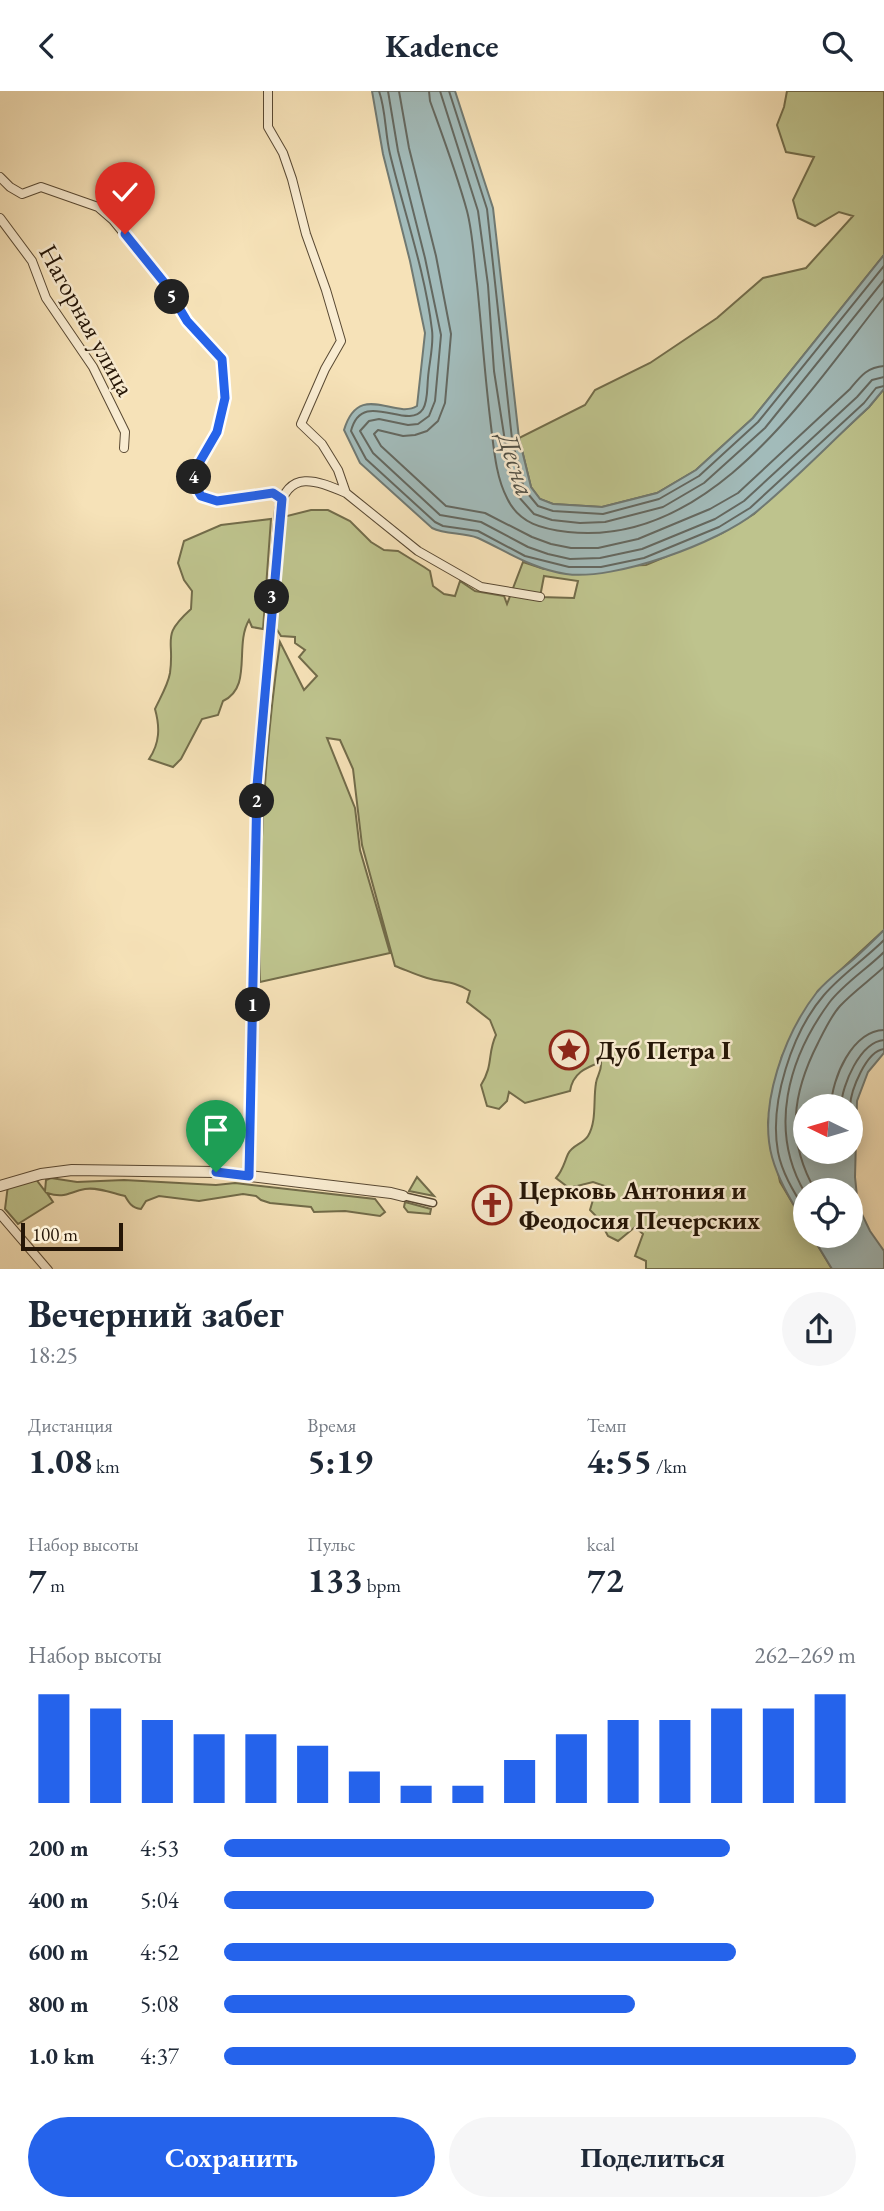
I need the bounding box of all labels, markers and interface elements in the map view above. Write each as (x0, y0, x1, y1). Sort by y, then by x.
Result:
text: Kadence (385, 25, 499, 67)
icon: back (28, 27, 66, 65)
icon: search (818, 27, 856, 65)
pin (95, 162, 155, 234)
icon: check (106, 173, 144, 211)
street label: Нагорная улица (31, 238, 143, 402)
pin: 5 (154, 279, 190, 315)
text: 5 (166, 284, 177, 309)
water label: Десна (489, 426, 544, 500)
pin: 4 (176, 459, 212, 495)
text: 4 (188, 464, 199, 489)
pin: 3 (254, 580, 290, 615)
text: 3 (266, 584, 277, 609)
pin: 2 (240, 783, 274, 819)
text: 2 (251, 788, 262, 813)
pin: 1 (236, 988, 270, 1023)
text: 1 (247, 992, 258, 1017)
place icon: Дуб Петра I (548, 1029, 590, 1071)
place label: Дуб Петра I (596, 1033, 731, 1067)
north arrow (793, 1094, 863, 1164)
map controls (793, 1094, 863, 1248)
pin (186, 1100, 246, 1172)
icon: arrive (197, 1111, 235, 1149)
place label: Церковь Антония и Феодосия Печерских (519, 1173, 760, 1237)
button: locate (793, 1178, 863, 1248)
church icon: Церковь Антония и Феодосия Печерских (471, 1184, 513, 1226)
scale bar (21, 1220, 122, 1252)
text: 100 m (32, 1222, 78, 1247)
text: Вечерний забег (28, 1289, 284, 1338)
button: share (782, 1292, 856, 1366)
text: 18:25 (28, 1340, 78, 1370)
text: Дистанция (28, 1413, 113, 1438)
text: Время (307, 1413, 356, 1438)
text: Темп (587, 1413, 626, 1438)
text: 1.08 (28, 1438, 92, 1483)
text: 5:19 (307, 1438, 373, 1483)
text: 4:55 (587, 1438, 652, 1483)
text: km (92, 1454, 120, 1479)
text: /km (652, 1454, 687, 1479)
text: Набор высоты (28, 1532, 139, 1557)
text: Пульс (307, 1532, 355, 1557)
text: kcal (587, 1532, 615, 1557)
text: 7 (28, 1557, 47, 1602)
text: 133 (307, 1557, 363, 1602)
text: 72 (587, 1557, 624, 1602)
text: m (47, 1573, 65, 1598)
text: bpm (363, 1573, 401, 1598)
text: Набор высоты (28, 1640, 162, 1670)
text: 262–269 m (755, 1640, 856, 1670)
text: 200 m (28, 1833, 89, 1863)
text: 4:53 (140, 1833, 179, 1863)
text: 400 m (28, 1885, 89, 1915)
text: 5:04 (140, 1885, 179, 1915)
text: 600 m (28, 1937, 89, 1967)
text: 4:52 (140, 1937, 179, 1967)
text: 800 m (28, 1989, 89, 2019)
text: 5:08 (140, 1989, 179, 2019)
text: 1.0 km (28, 2041, 95, 2071)
text: 4:37 (140, 2041, 179, 2071)
button: Сохранить (28, 2117, 435, 2197)
button: Поделиться (449, 2117, 856, 2197)

